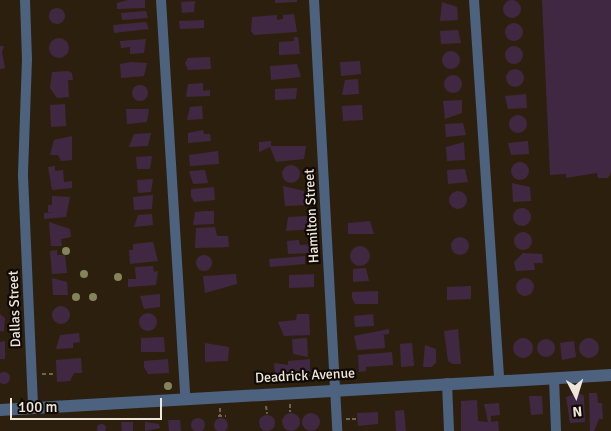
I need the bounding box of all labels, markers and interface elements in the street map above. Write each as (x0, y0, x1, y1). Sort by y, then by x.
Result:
street label: Hamilton Street (301, 168, 323, 264)
street label: Dallas Street (5, 270, 25, 348)
street label: Deadrick Avenue (255, 365, 355, 387)
north arrow (551, 371, 601, 421)
scale bar (12, 388, 165, 420)
text: 100 m (18, 398, 58, 416)
text: N (572, 403, 583, 420)

